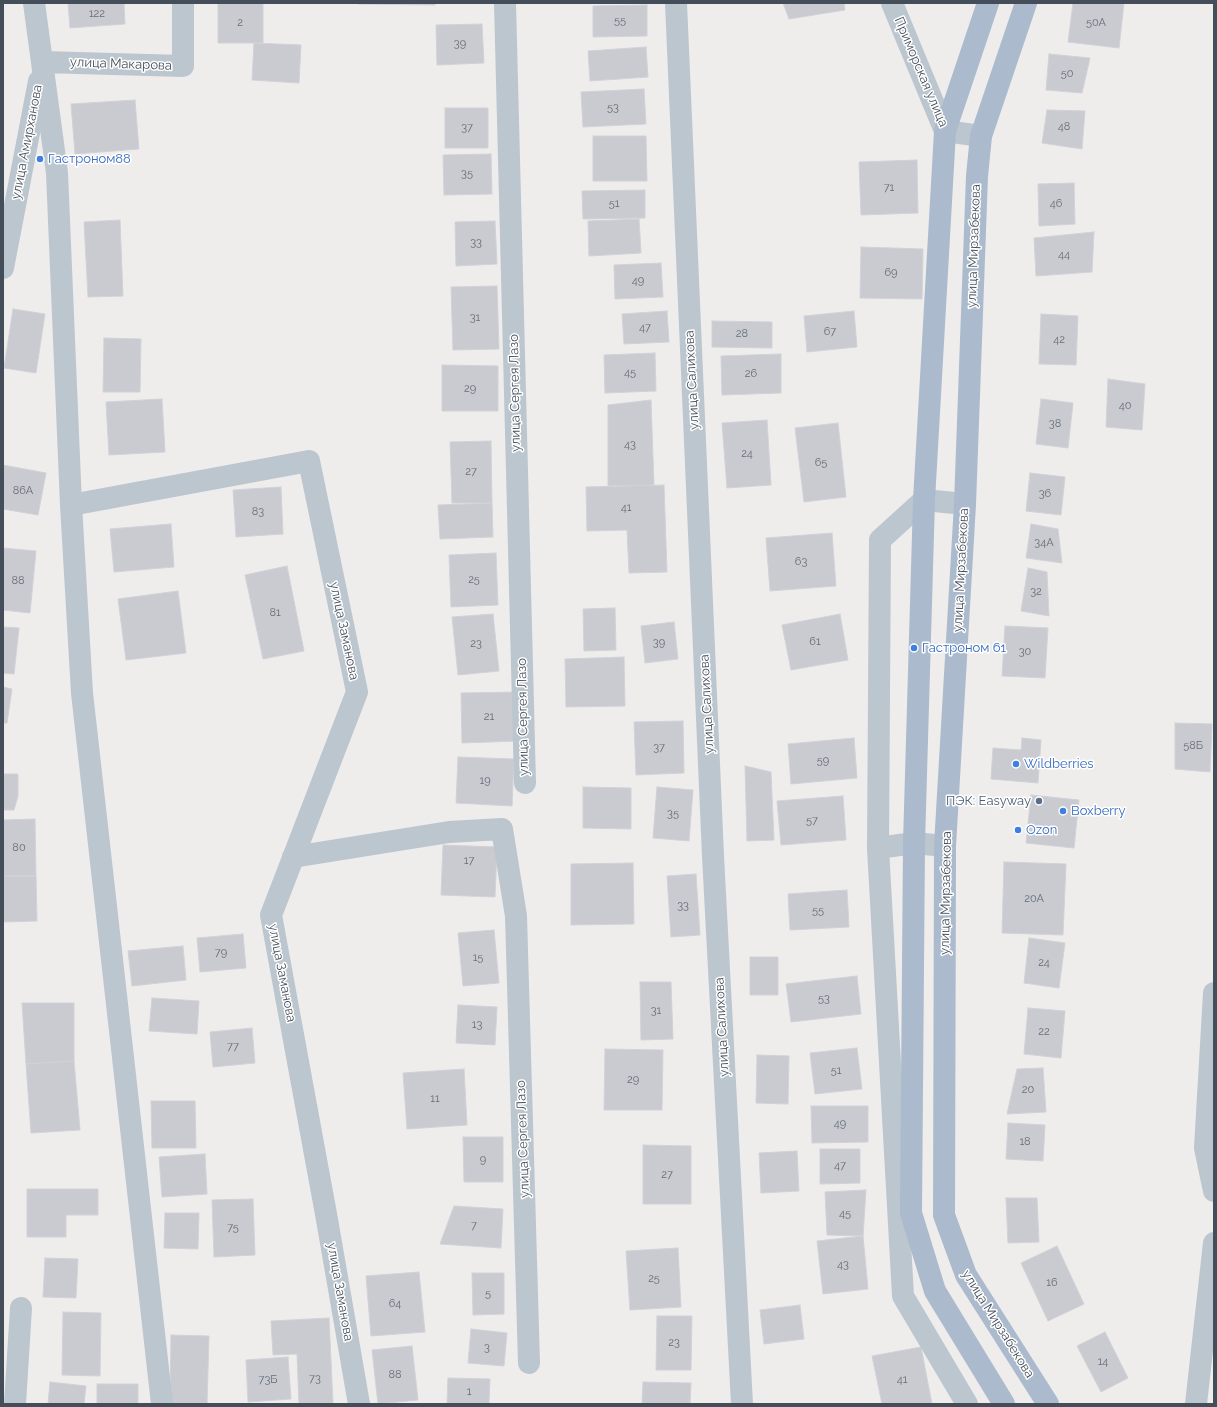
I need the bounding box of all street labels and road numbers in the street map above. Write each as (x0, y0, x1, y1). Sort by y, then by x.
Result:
street label: Приморская улица (891, 15, 951, 129)
street label: улица Макарова (70, 54, 172, 74)
street label: улица Амирханова (8, 83, 46, 201)
street label: улица Мирзабекова (964, 184, 984, 308)
street label: улица Салихова (682, 330, 702, 430)
street label: улица Сергея Лазо (506, 334, 524, 452)
street label: улица Мирзабекова (950, 508, 972, 632)
street label: улица Заманова (326, 581, 362, 681)
street label: улица Салихова (697, 654, 717, 754)
street label: улица Сергея Лазо (514, 658, 532, 776)
street label: улица Мирзабекова (937, 831, 955, 955)
street label: улица Заманова (265, 923, 299, 1023)
street label: улица Салихова (712, 977, 732, 1077)
street label: улица Сергея Лазо (513, 1080, 533, 1198)
street label: улица Заманова (324, 1241, 356, 1343)
street label: улица Мирзабекова (959, 1267, 1037, 1381)

